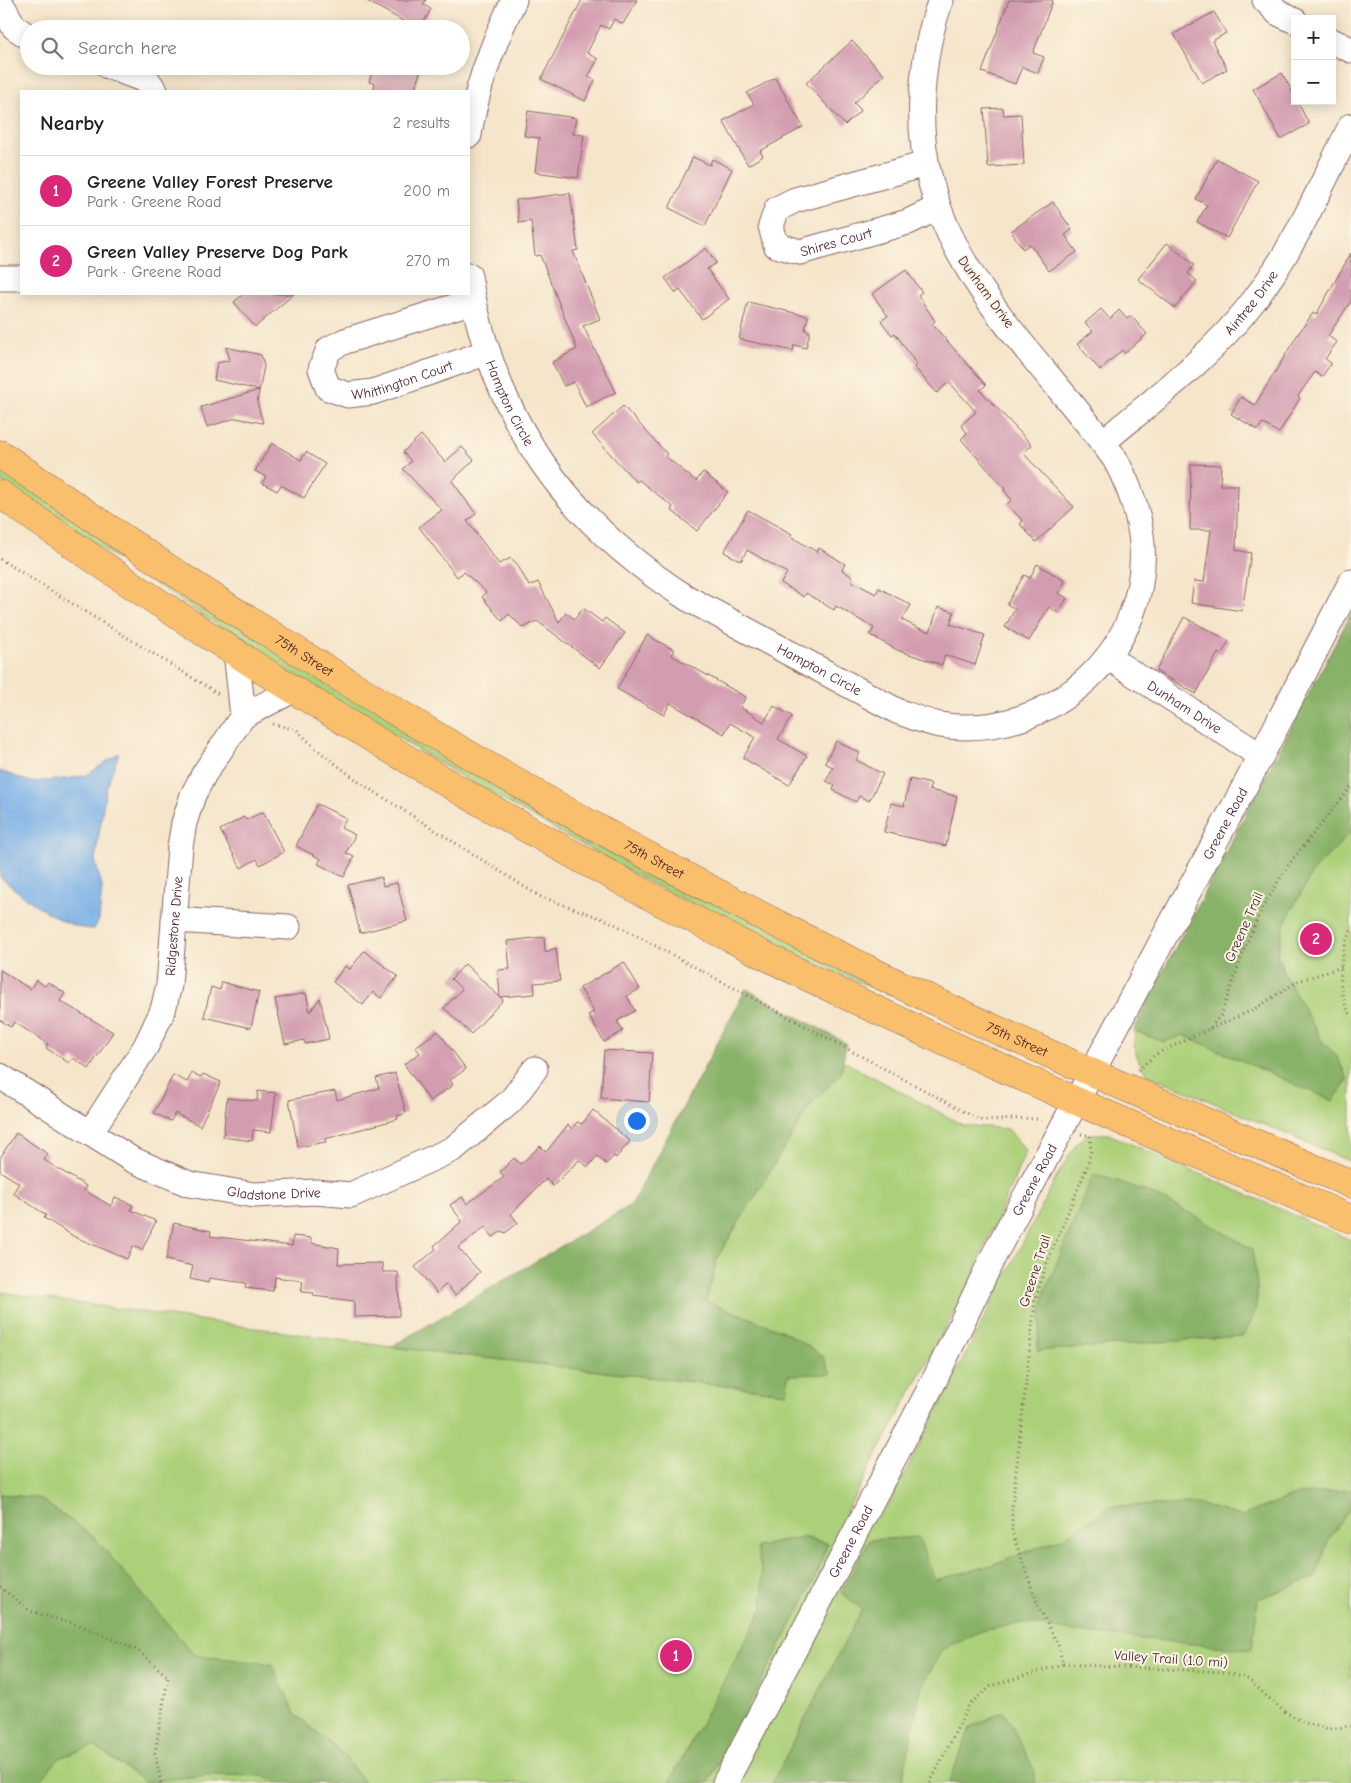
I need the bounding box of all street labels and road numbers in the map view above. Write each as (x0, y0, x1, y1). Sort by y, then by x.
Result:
street label: Shires Court (798, 224, 875, 260)
street label: Dunham Drive (954, 253, 1018, 331)
street label: Aintree Drive (1221, 267, 1281, 338)
street label: Whittington Court (350, 356, 456, 403)
street label: Hampton Circle (482, 358, 538, 449)
street label: 75th Street (272, 631, 337, 681)
street label: Hampton Circle (774, 640, 865, 699)
street label: Dunham Drive (1144, 677, 1225, 737)
street label: Greene Road (1199, 785, 1251, 862)
street label: 75th Street (621, 836, 688, 883)
street label: Ridgestone Drive (161, 876, 186, 977)
street label: Greene Trail (1221, 889, 1267, 965)
street label: 75th Street (984, 1018, 1051, 1061)
street label: Greene Road (1008, 1141, 1060, 1219)
street label: Gladstone Drive (226, 1182, 322, 1203)
street label: Greene Trail (1015, 1233, 1055, 1309)
street label: Greene Road (825, 1503, 876, 1581)
street label: Valley Trail (1.0 mi) (1113, 1647, 1229, 1671)

